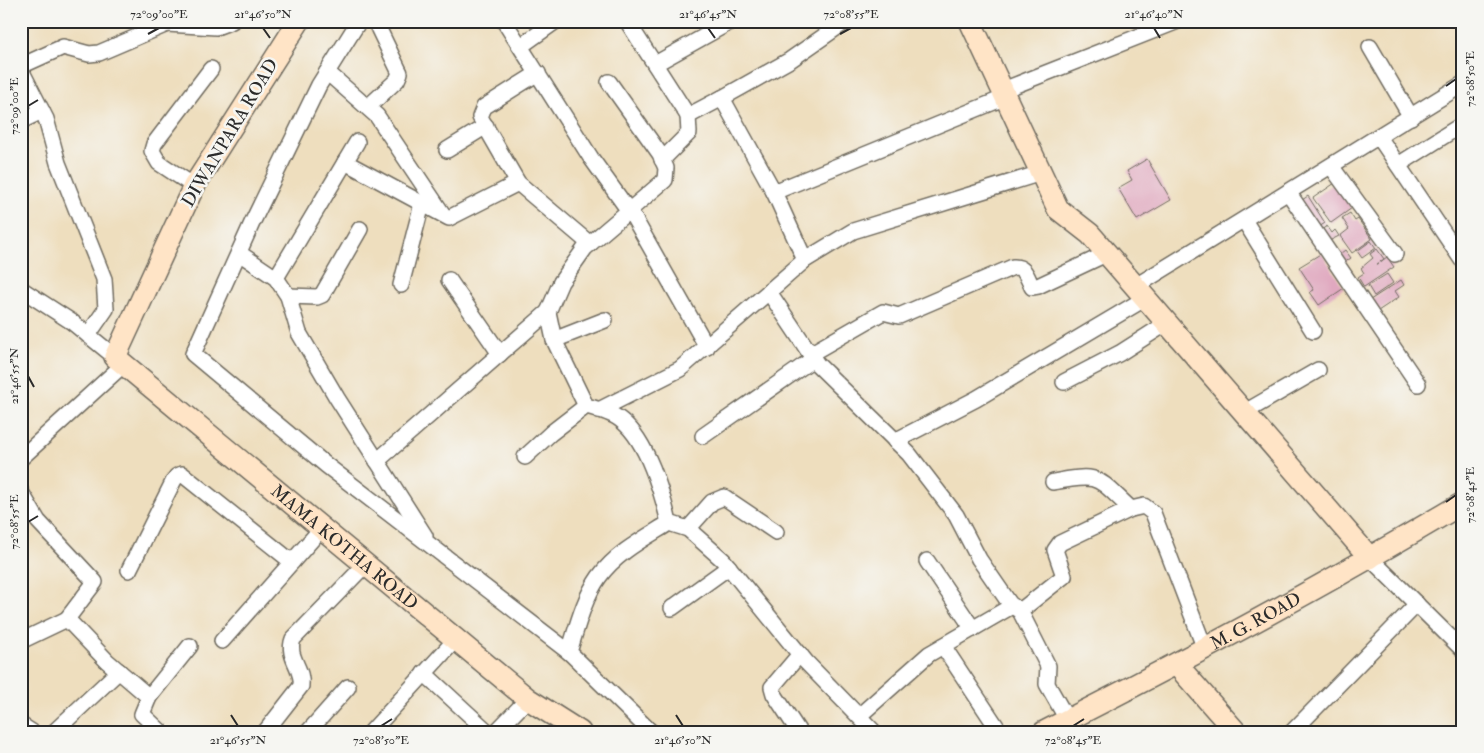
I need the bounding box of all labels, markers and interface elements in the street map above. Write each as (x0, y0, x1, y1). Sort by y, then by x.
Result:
text: 72°09'00"E (130, 7, 188, 22)
text: 21°46'50"N (234, 7, 292, 22)
text: 21°46'45"N (679, 7, 737, 22)
text: 72°08'55"E (823, 7, 879, 22)
text: 21°46'40"N (1125, 7, 1184, 22)
text: 72°08'50"E (1463, 51, 1478, 107)
street label: DIWANPARA ROAD (177, 55, 283, 211)
text: 72°09'00"E (7, 77, 22, 135)
text: 21°46'55"N (7, 347, 22, 404)
text: 72°08'45"E (1463, 466, 1478, 523)
street label: MAMA KOTHA ROAD (266, 479, 423, 615)
text: 72°08'55"E (7, 494, 22, 550)
street label: M. G. ROAD (1206, 587, 1305, 655)
text: 21°46'55"N (210, 733, 267, 748)
text: 72°08'50"E (353, 733, 409, 748)
text: 21°46'50"N (654, 733, 712, 748)
text: 72°08'45"E (1045, 733, 1102, 748)

